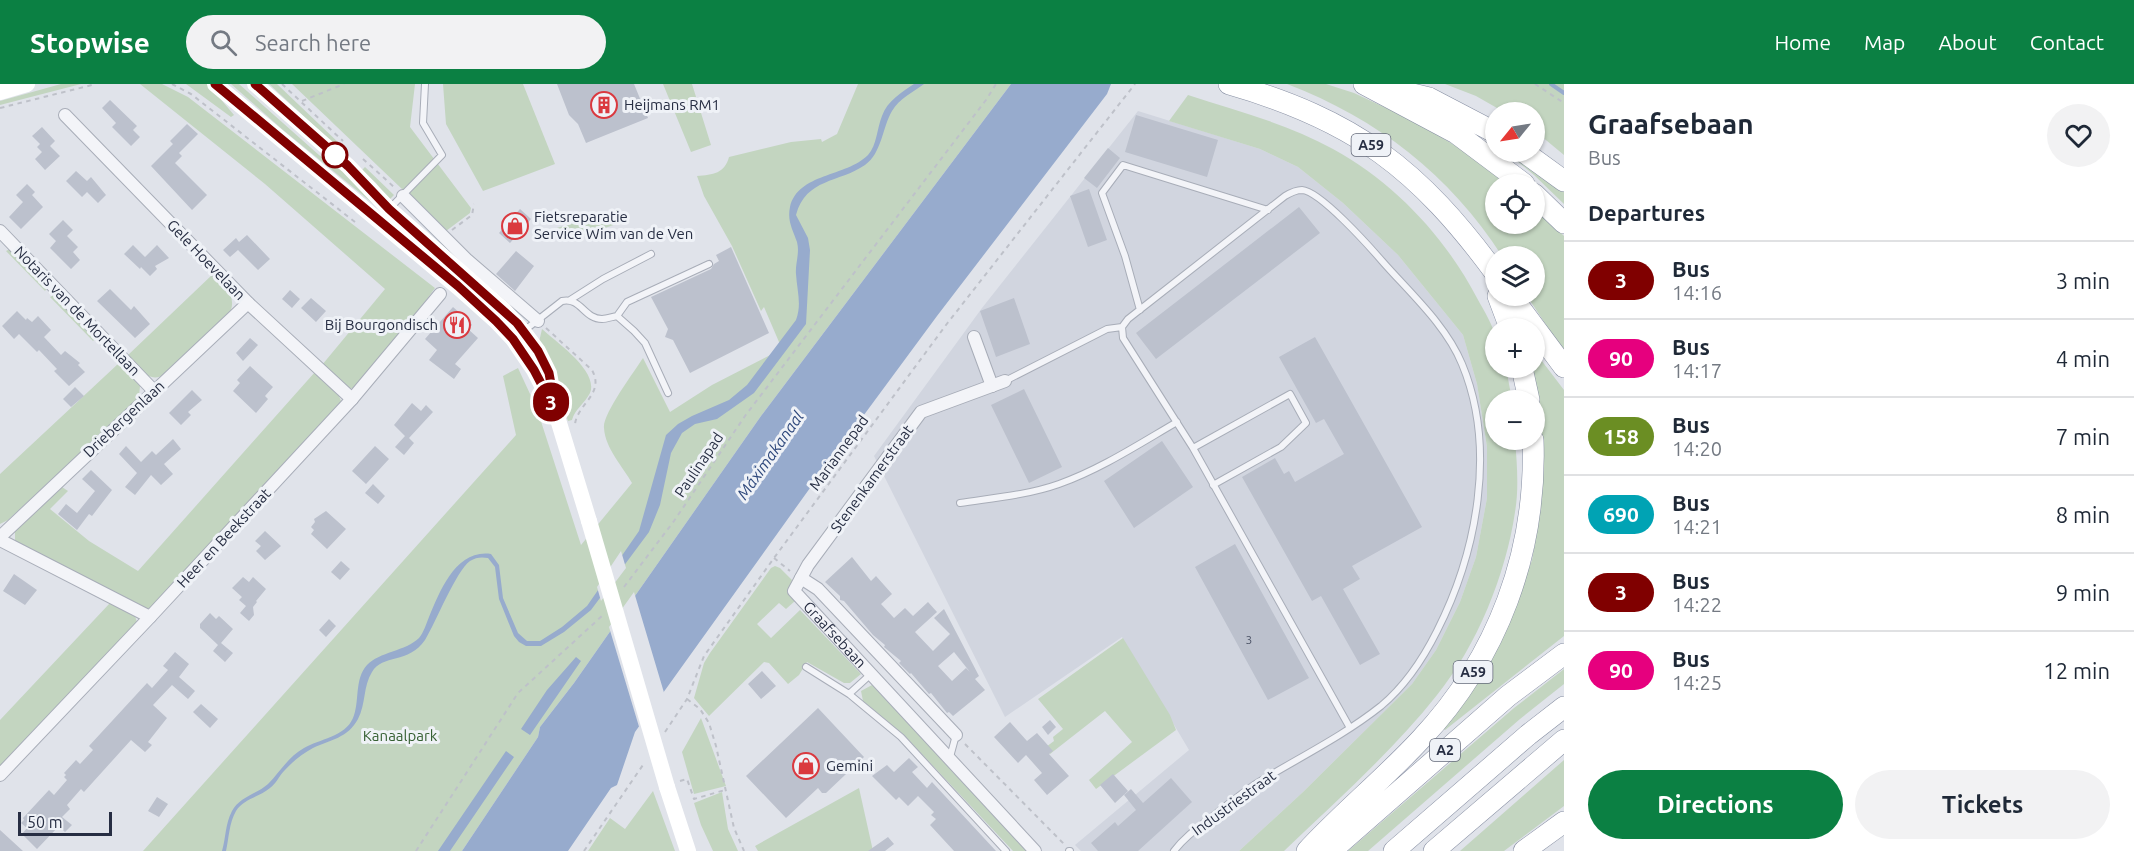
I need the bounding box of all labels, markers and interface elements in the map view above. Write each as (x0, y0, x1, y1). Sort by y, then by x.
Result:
search box (186, 15, 606, 69)
icon: search (207, 26, 240, 59)
text: Stopwise (30, 27, 150, 58)
text: Search here (255, 30, 371, 55)
text: Home (1774, 30, 1831, 54)
text: Map (1864, 30, 1905, 54)
text: About (1938, 30, 1997, 54)
text: Contact (2030, 30, 2104, 54)
building icon: Heijmans RM1 (589, 90, 619, 120)
place label: Heijmans RM1 (624, 96, 720, 113)
north arrow (1485, 102, 1545, 162)
map controls (1485, 102, 1545, 450)
button: heart (2047, 104, 2110, 167)
text: Graafsebaan (1588, 108, 1754, 139)
road number: A59 (1352, 134, 1390, 156)
unlabelled marker (322, 142, 348, 168)
text: Bus (1588, 146, 1621, 169)
button: locate (1485, 174, 1545, 234)
text: Departures (1588, 200, 1705, 225)
place label: Fietsreparatie Service Wim van de Ven (534, 208, 693, 242)
shop icon: Fietsreparatie Service Wim van de Ven (500, 211, 530, 241)
street label: Gele Hoevelaan (164, 216, 249, 303)
street label: Notaris van de Mortellaan (11, 242, 144, 379)
button: layers (1485, 246, 1545, 306)
text: Bus (1672, 256, 1710, 281)
text: 3 (1615, 268, 1627, 292)
text: 3 min (2056, 268, 2110, 293)
text: 14:16 (1672, 281, 1722, 304)
restaurant icon: Bij Bourgondisch (442, 310, 472, 340)
place label: Bij Bourgondisch (325, 316, 438, 333)
button: + (1485, 318, 1545, 378)
text: Bus (1672, 334, 1710, 359)
text: 90 (1609, 346, 1633, 370)
text: 4 min (2056, 346, 2110, 371)
text: 14:17 (1672, 359, 1722, 382)
street label: Driebergenlaan (80, 377, 168, 460)
line badge: 3 (532, 382, 570, 422)
text: 3 (545, 390, 557, 414)
button: − (1485, 390, 1545, 450)
water label: Máximakanaal (733, 407, 807, 502)
street label: Mariannepad (806, 412, 871, 493)
text: Bus (1672, 412, 1710, 437)
street label: Stenenkamerstraat (827, 421, 916, 536)
text: 158 (1603, 424, 1639, 448)
text: 7 min (2056, 424, 2110, 449)
street label: Paulinapad (671, 429, 726, 500)
text: 14:20 (1672, 437, 1722, 460)
street label: Heer en Beekstraat (173, 484, 274, 591)
text: Bus (1672, 490, 1710, 515)
text: 690 (1603, 502, 1639, 526)
text: 8 min (2056, 502, 2110, 527)
text: 14:21 (1672, 515, 1722, 538)
text: Bus (1672, 568, 1710, 593)
text: 3 (1615, 580, 1627, 604)
text: 9 min (2056, 580, 2110, 605)
text: 14:22 (1672, 593, 1722, 616)
street label: Graafsebaan (800, 598, 870, 671)
house number: 3 (1246, 633, 1252, 646)
text: Bus (1672, 646, 1710, 671)
text: 90 (1609, 658, 1633, 682)
text: 12 min (2043, 658, 2110, 683)
road number: A59 (1454, 661, 1492, 683)
text: 14:25 (1672, 671, 1722, 694)
park label: Kanaalpark (363, 727, 438, 744)
road number: A2 (1430, 739, 1460, 761)
shop icon: Gemini (791, 751, 821, 781)
place label: Gemini (826, 757, 873, 774)
street label: Industriestraat (1189, 767, 1279, 839)
button: Directions (1588, 770, 1843, 839)
button: Tickets (1855, 770, 2110, 839)
scale bar (18, 809, 112, 836)
text: 50 m (27, 813, 63, 831)

